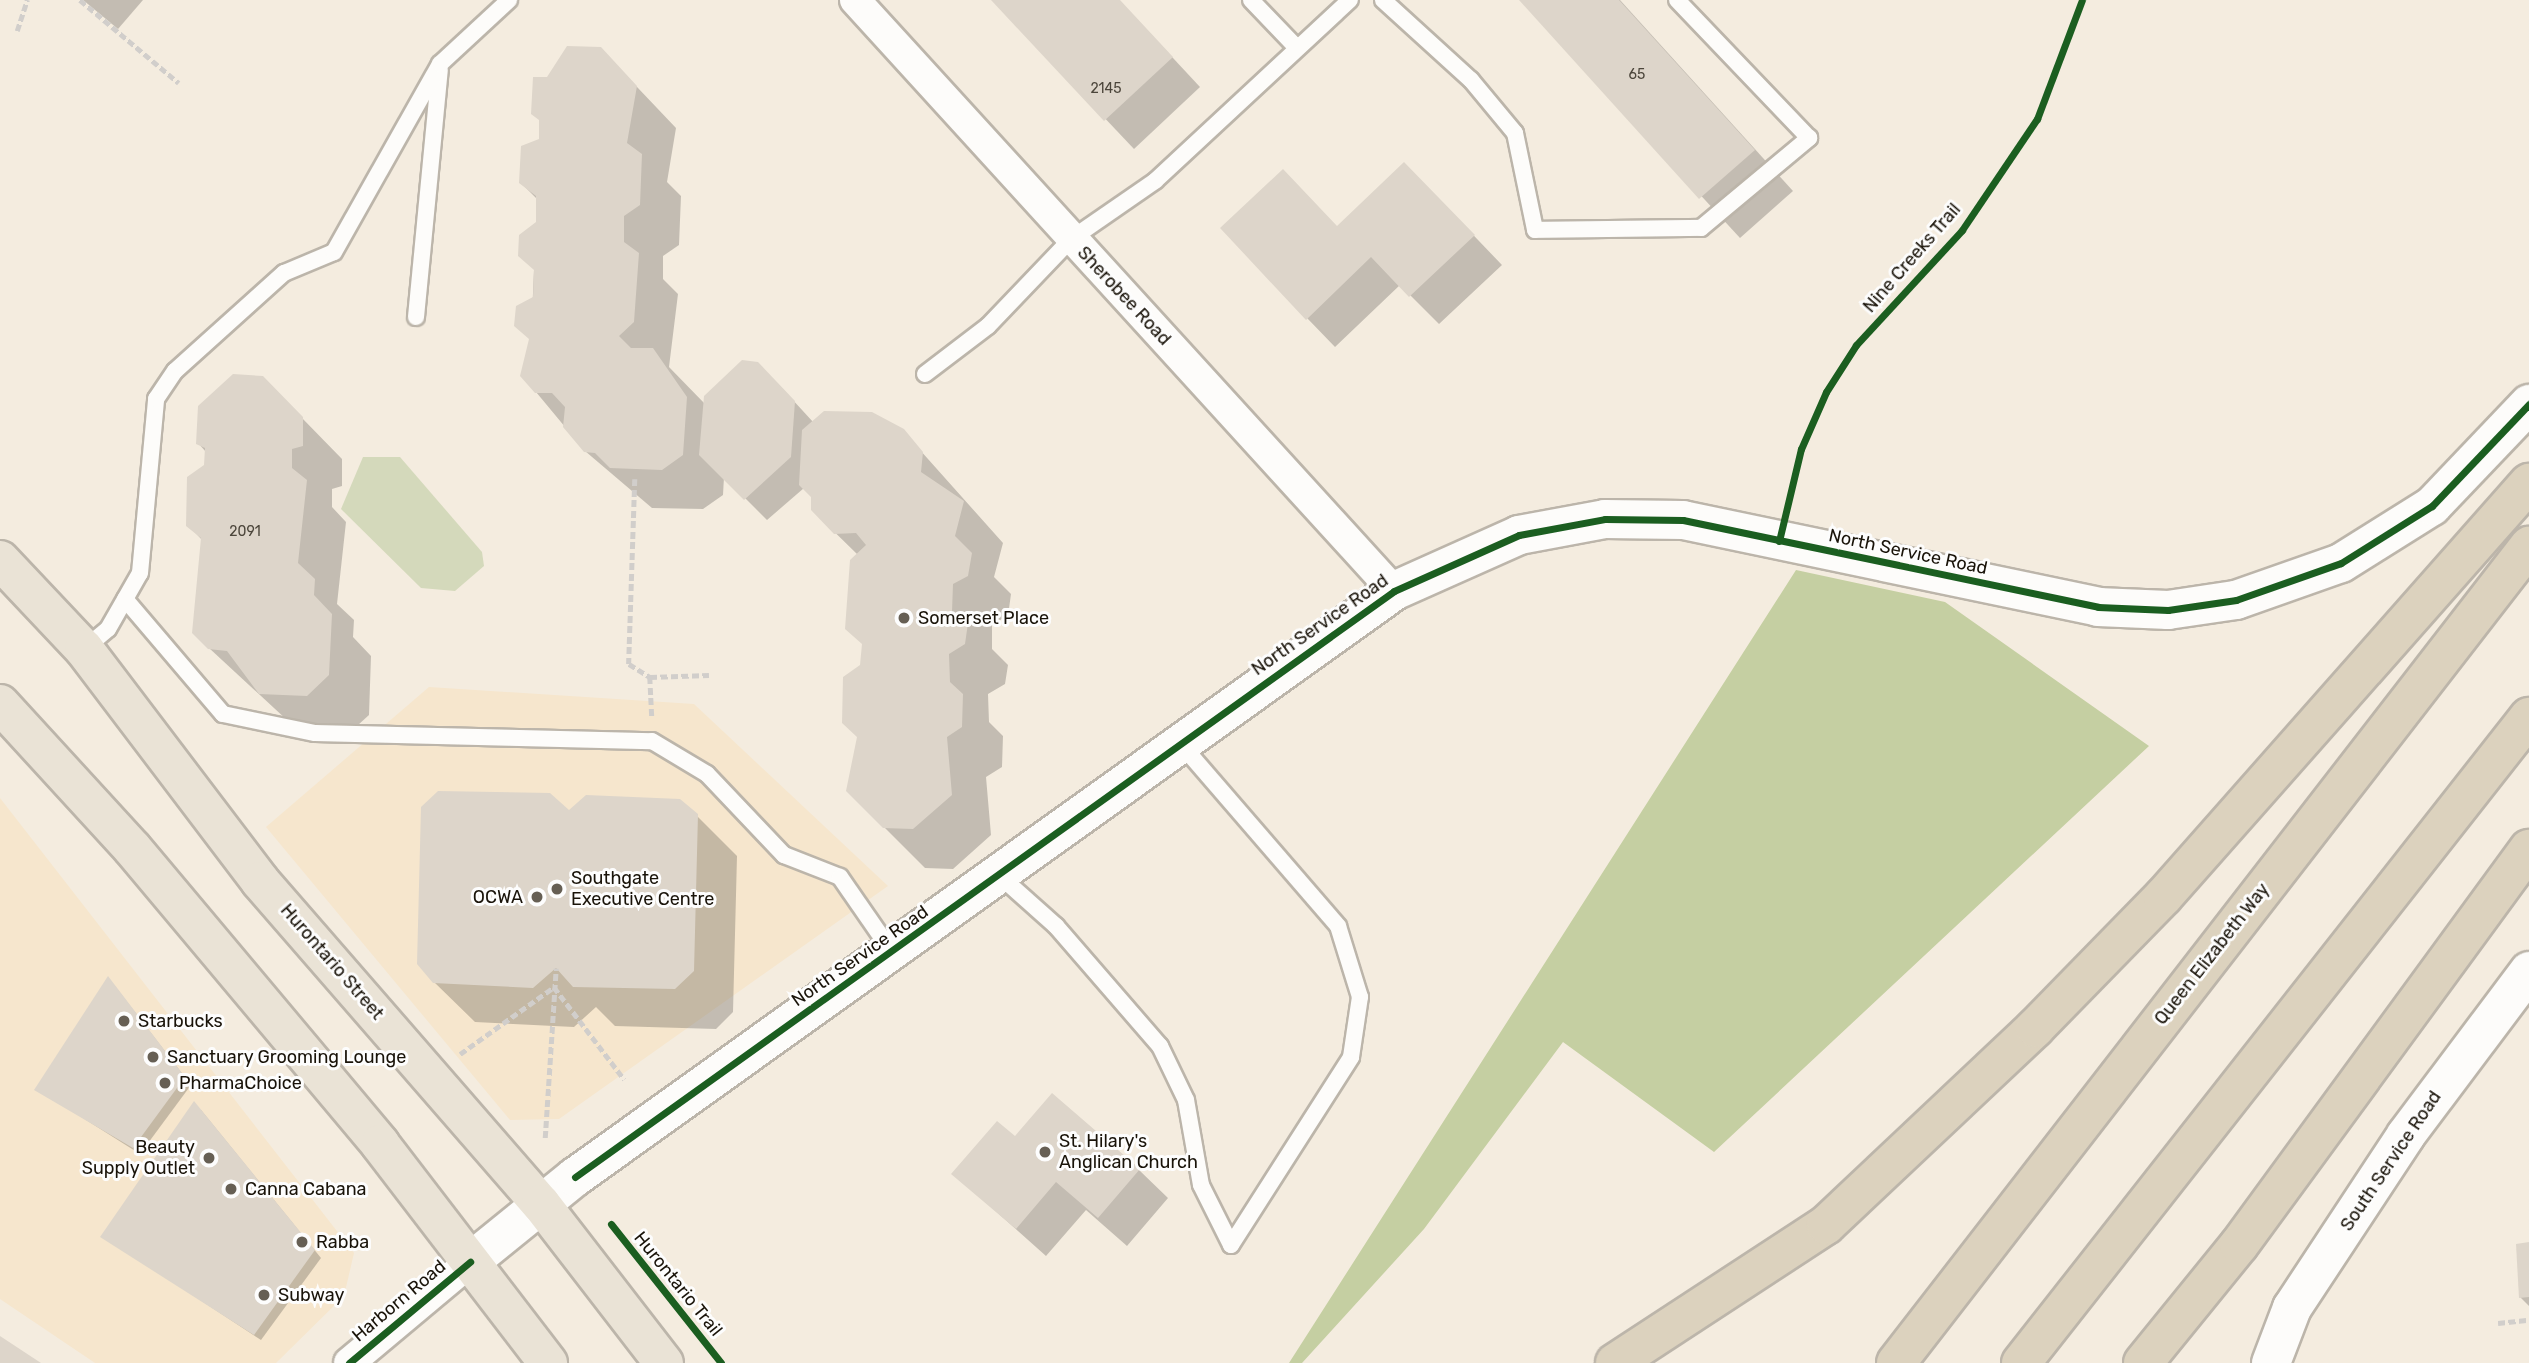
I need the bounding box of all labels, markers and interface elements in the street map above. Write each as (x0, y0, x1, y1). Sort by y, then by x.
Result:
house number: 65 (1629, 67, 1645, 83)
house number: 2145 (1090, 81, 1122, 97)
street label: Nine Creeks Trail (1859, 199, 1965, 317)
street label: Sherobee Road (1073, 242, 1175, 350)
house number: 2091 (229, 524, 261, 540)
street label: North Service Road (1827, 525, 1989, 579)
street label: North Service Road (1248, 570, 1392, 680)
place label: Somerset Place (918, 607, 1049, 629)
marker: Somerset Place (896, 610, 912, 626)
place label: Southgate Executive Centre (571, 868, 714, 910)
street label: Queen Elizabeth Way (2150, 879, 2274, 1029)
marker: Southgate Executive Centre (549, 881, 565, 897)
place label: OCWA (473, 886, 523, 908)
marker: OCWA (529, 889, 545, 905)
street label: Hurontario Street (276, 900, 388, 1024)
street label: North Service Road (788, 901, 932, 1011)
place label: Starbucks (138, 1010, 223, 1032)
marker: Starbucks (116, 1013, 132, 1029)
place label: Sanctuary Grooming Lounge (167, 1046, 407, 1068)
marker: Sanctuary Grooming Lounge (145, 1049, 161, 1065)
place label: PharmaChoice (179, 1072, 302, 1094)
marker: PharmaChoice (157, 1075, 173, 1091)
street label: South Service Road (2336, 1087, 2446, 1235)
place label: St. Hilary's Anglican Church (1059, 1131, 1198, 1174)
place label: Beauty Supply Outlet (81, 1137, 195, 1180)
marker: St. Hilary's Anglican Church (1037, 1144, 1053, 1160)
marker: Beauty Supply Outlet (201, 1150, 217, 1166)
place label: Canna Cabana (245, 1178, 366, 1200)
marker: Canna Cabana (223, 1181, 239, 1197)
street label: Hurontario Trail (629, 1227, 727, 1341)
place label: Rabba (316, 1231, 369, 1253)
marker: Rabba (294, 1234, 310, 1250)
street label: Harborn Road (348, 1256, 450, 1346)
place label: Subway (278, 1284, 344, 1306)
marker: Subway (256, 1287, 272, 1303)

